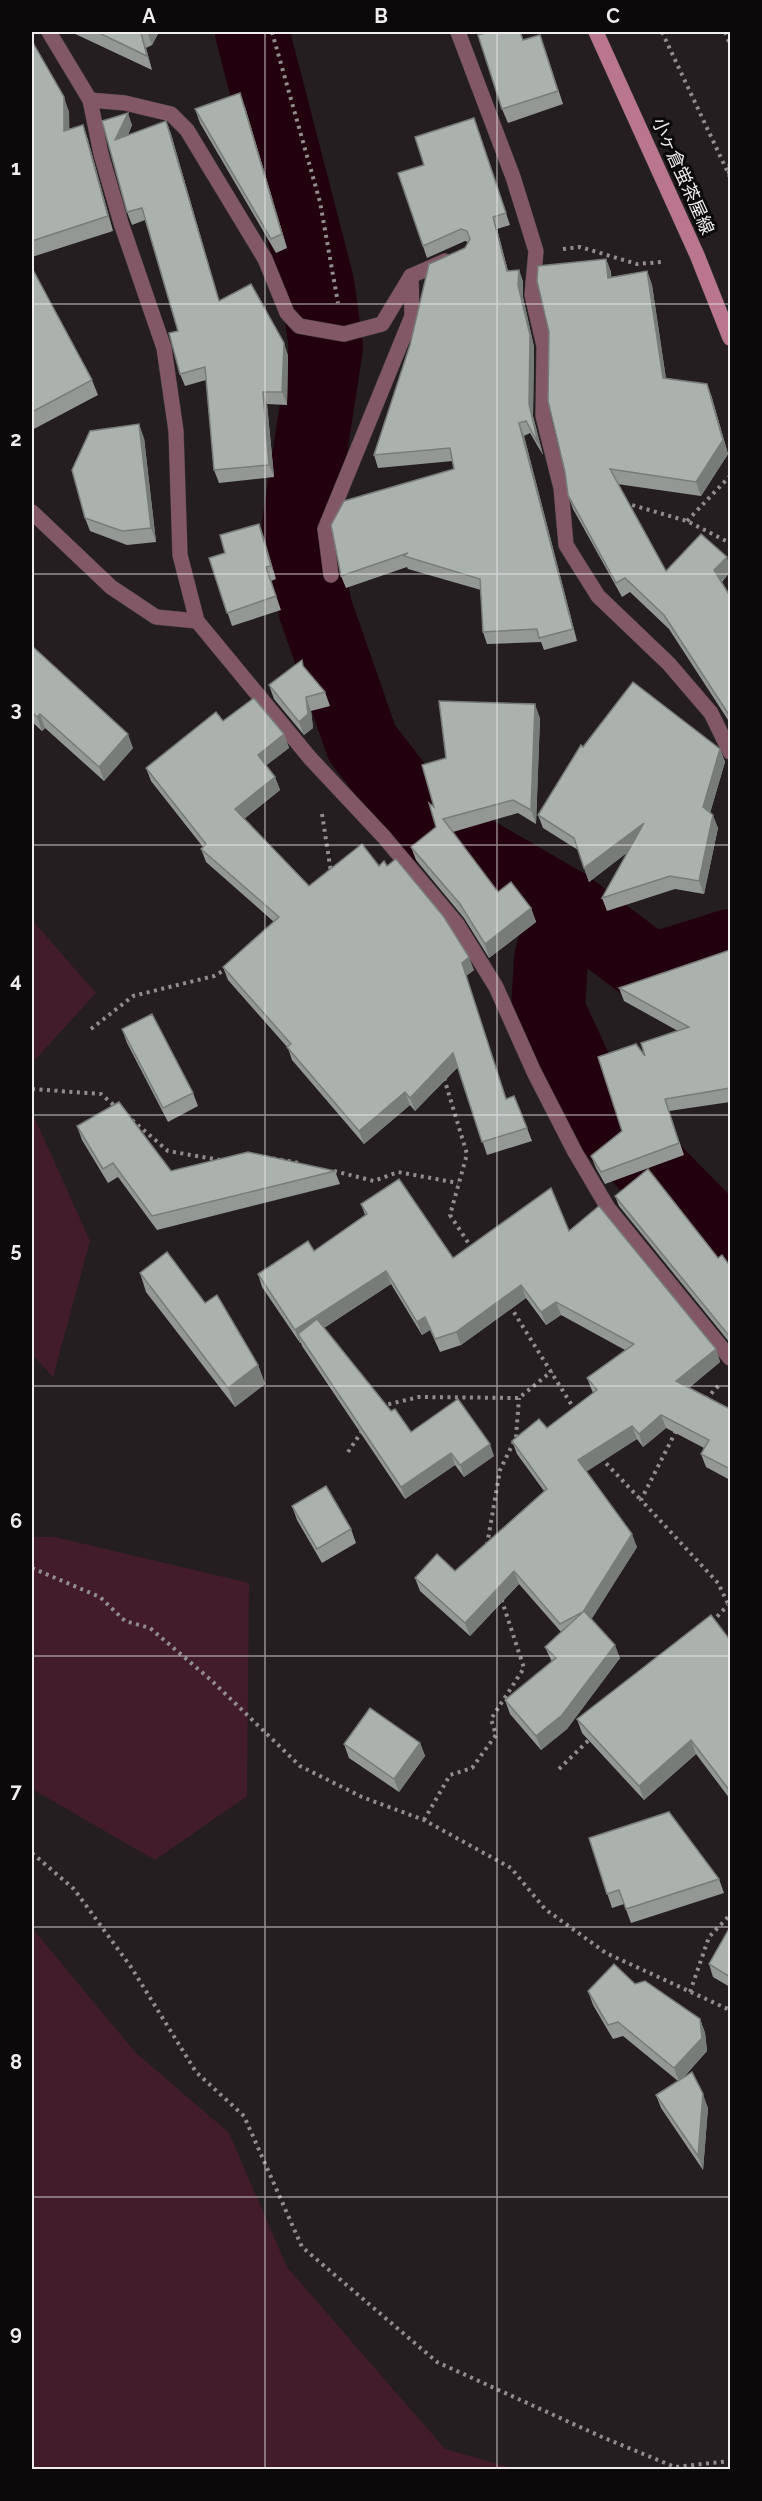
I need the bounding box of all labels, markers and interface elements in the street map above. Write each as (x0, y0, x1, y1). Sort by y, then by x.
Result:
text: A (142, 4, 156, 28)
text: B (374, 4, 388, 28)
text: C (606, 4, 620, 28)
street label: 小ヶ倉蛍茶屋線 (648, 114, 719, 238)
text: 1 (11, 156, 21, 180)
text: 2 (10, 427, 22, 451)
text: 3 (10, 697, 22, 721)
text: 4 (10, 968, 22, 992)
text: 5 (10, 1238, 22, 1262)
text: 6 (10, 1509, 22, 1533)
text: 7 (10, 1779, 22, 1803)
text: 8 (10, 2050, 22, 2074)
text: 9 (10, 2321, 22, 2345)

